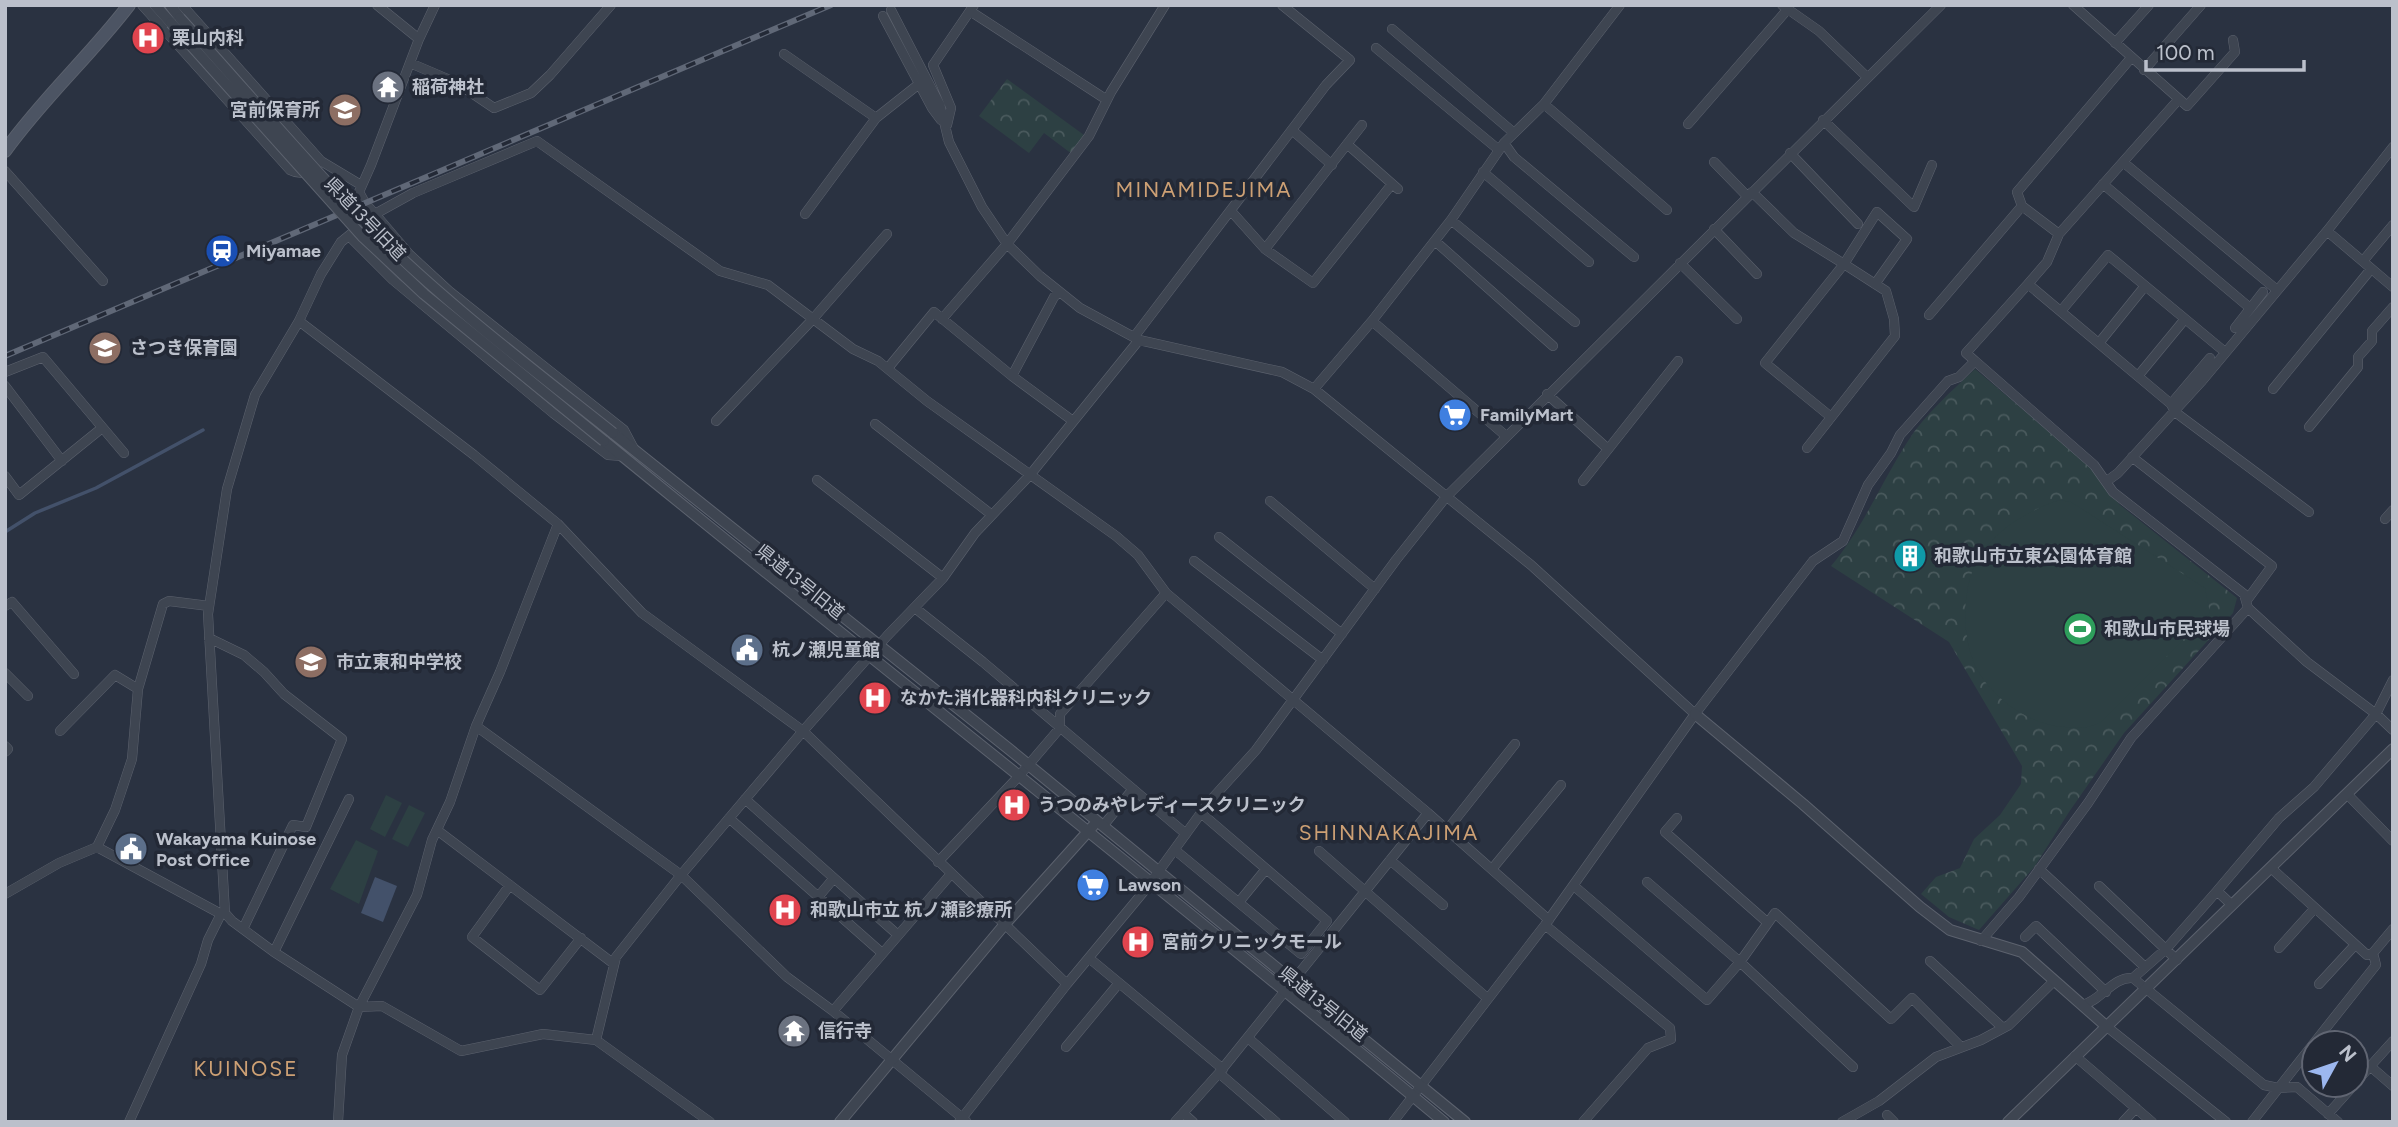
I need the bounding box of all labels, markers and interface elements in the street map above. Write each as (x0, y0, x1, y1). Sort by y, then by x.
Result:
hospital icon: 栗山内科 (129, 19, 167, 57)
place label: 栗山内科 (172, 27, 244, 49)
scale bar (2146, 28, 2304, 72)
text: 100 m (2156, 40, 2215, 65)
temple icon: 稲荷神社 (369, 68, 407, 106)
place label: 稲荷神社 (412, 76, 484, 98)
school or university icon: 宮前保育所 (326, 91, 364, 129)
place label: 宮前保育所 (230, 99, 320, 121)
street label: 県道13号旧道 (320, 173, 410, 265)
district label: MINAMIDEJIMA (1116, 177, 1292, 202)
station icon: Miyamae (203, 232, 241, 270)
place label: Miyamae (246, 240, 321, 262)
school or university icon: さつき保育園 (86, 329, 124, 367)
place label: さつき保育園 (130, 337, 238, 359)
supermarket icon: FamilyMart (1436, 396, 1474, 434)
place label: FamilyMart (1480, 404, 1574, 426)
building icon: 和歌山市立東公園体育館 (1891, 537, 1929, 575)
street label: 県道13号旧道 (751, 540, 849, 624)
place label: 和歌山市立東公園体育館 (1934, 545, 2132, 567)
sports icon: 和歌山市民球場 (2061, 610, 2099, 648)
place label: 和歌山市民球場 (2104, 618, 2230, 640)
public building icon: 杭ノ瀬児童館 (728, 631, 766, 669)
place label: 杭ノ瀬児童館 (772, 639, 880, 661)
school or university icon: 市立東和中学校 (292, 643, 330, 681)
place label: 市立東和中学校 (336, 651, 462, 673)
hospital icon: なかた消化器科内科クリニック (856, 679, 894, 717)
place label: なかた消化器科内科クリニック (900, 687, 1152, 709)
hospital icon: うつのみやレディースクリニック (995, 786, 1033, 824)
place label: うつのみやレディースクリニック (1038, 794, 1306, 816)
district label: SHINNAKAJIMA (1299, 820, 1479, 845)
place label: Wakayama Kuinose Post Office (156, 828, 316, 871)
public building icon: Wakayama Kuinose Post Office (112, 830, 150, 868)
supermarket icon: Lawson (1074, 866, 1112, 904)
place label: Lawson (1118, 874, 1181, 896)
hospital icon: 和歌山市立 杭ノ瀬診療所 (766, 891, 804, 929)
place label: 和歌山市立 杭ノ瀬診療所 (810, 899, 1012, 921)
hospital icon: 宮前クリニックモール (1119, 923, 1157, 961)
place label: 宮前クリニックモール (1162, 931, 1342, 953)
street label: 県道13号旧道 (1274, 962, 1372, 1046)
temple icon: 信行寺 (775, 1012, 813, 1050)
place label: 信行寺 (818, 1020, 872, 1042)
north arrow (2300, 1029, 2370, 1099)
text: N (2334, 1040, 2361, 1066)
district label: KUINOSE (193, 1056, 299, 1081)

